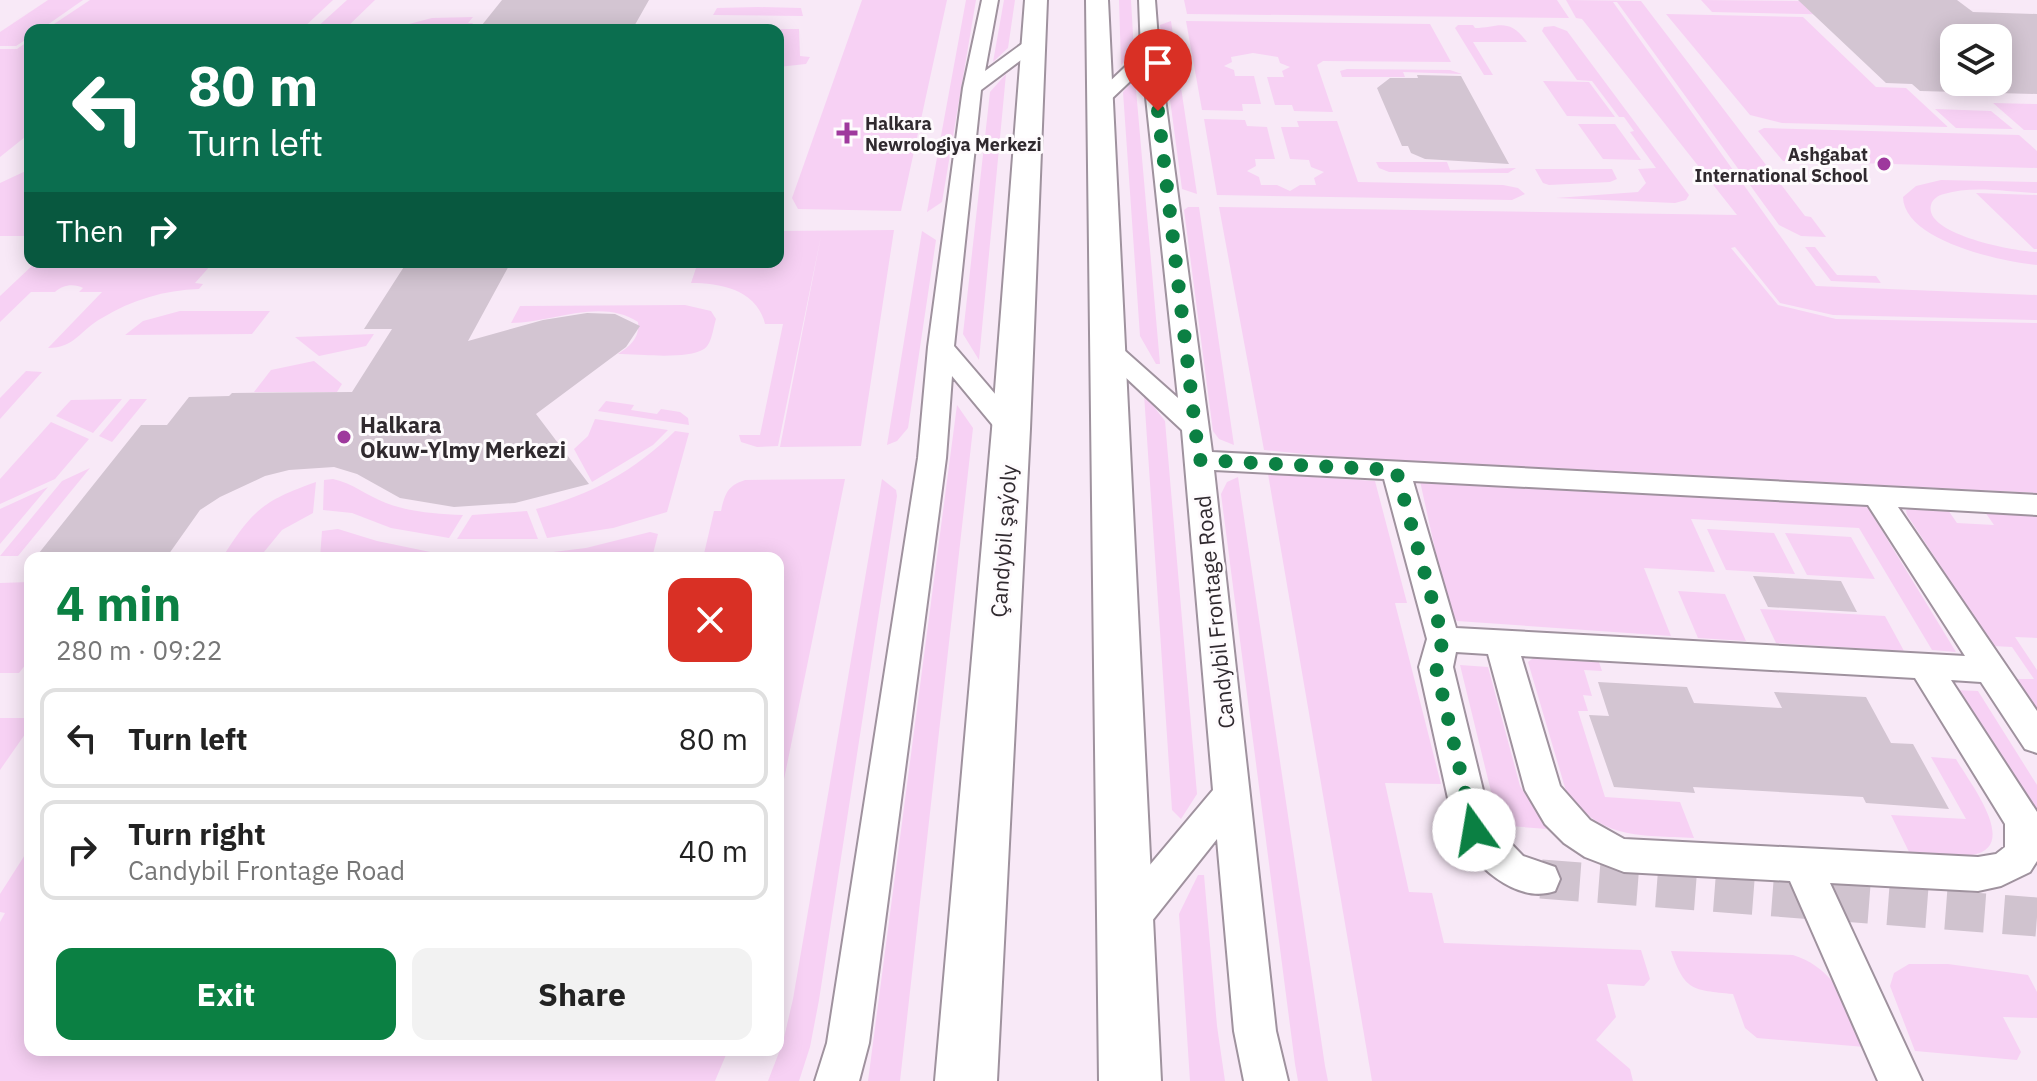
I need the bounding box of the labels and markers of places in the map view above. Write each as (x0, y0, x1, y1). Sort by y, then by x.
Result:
pin (1124, 29, 1192, 111)
place label: Halkara Newrologiya Merkezi (865, 112, 1042, 156)
marker: Halkara Newrologiya Merkezi (836, 122, 858, 144)
place label: Ashgabat International School (1695, 143, 1869, 187)
marker: Ashgabat International School (1875, 155, 1893, 173)
place label: Halkara Okuw-Ylmy Merkezi (360, 410, 566, 464)
marker: Halkara Okuw-Ylmy Merkezi (335, 428, 353, 446)

